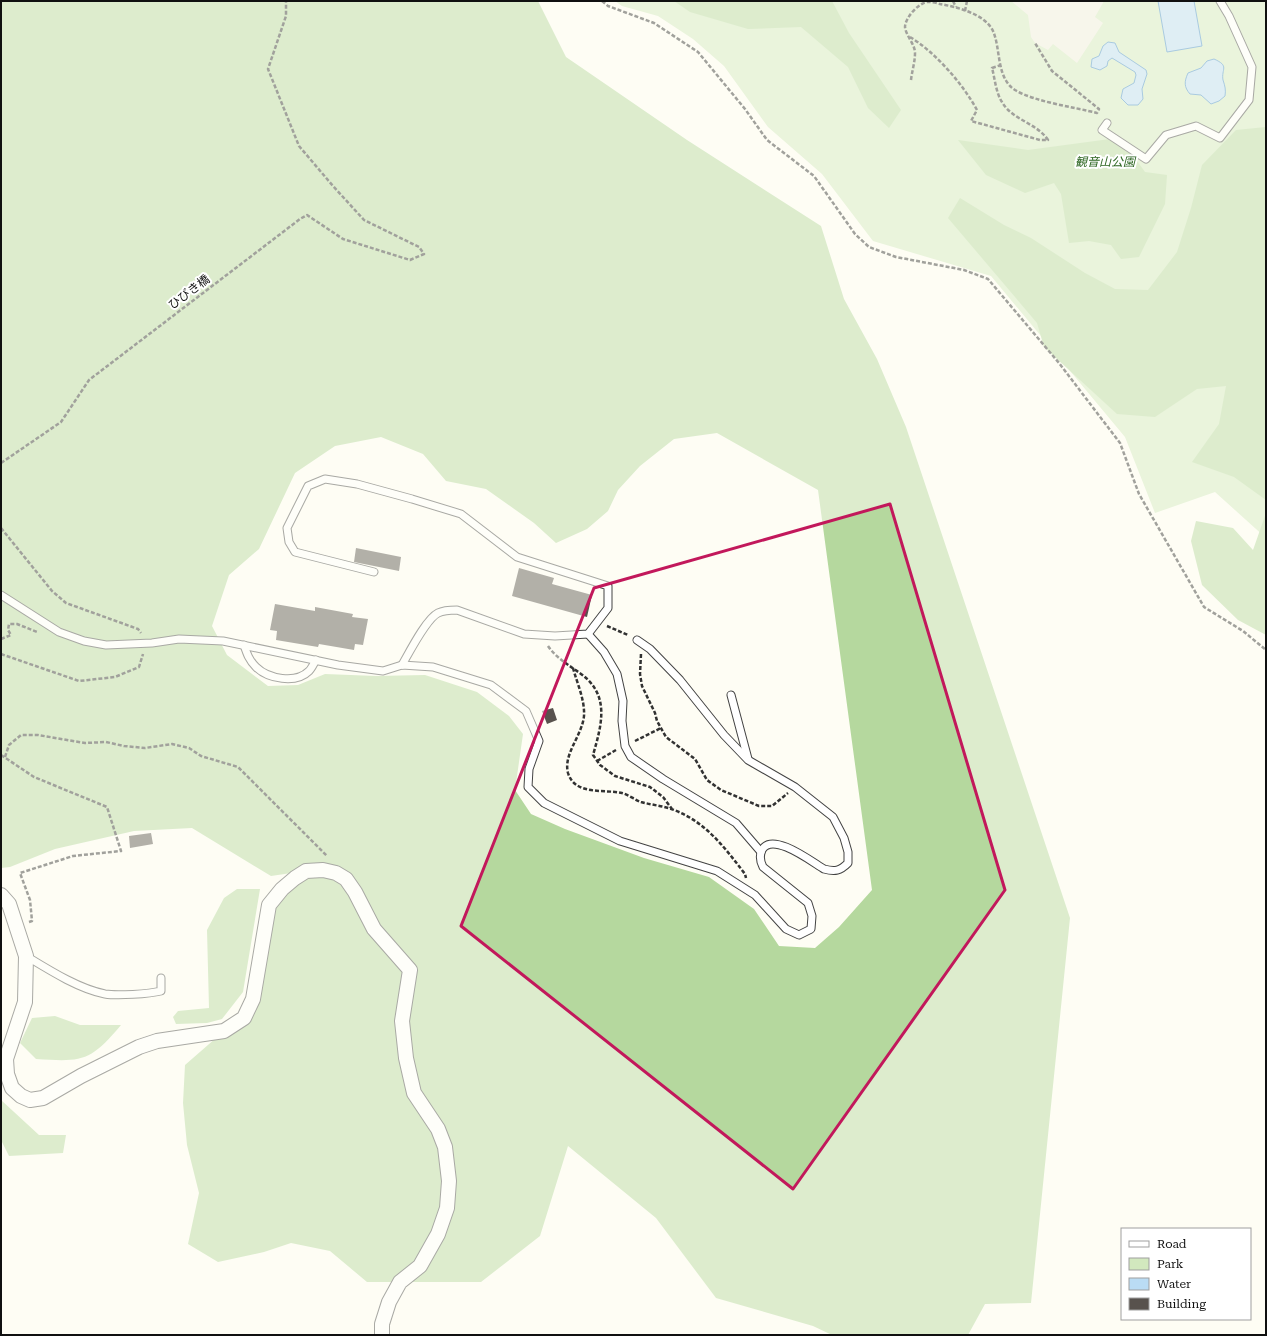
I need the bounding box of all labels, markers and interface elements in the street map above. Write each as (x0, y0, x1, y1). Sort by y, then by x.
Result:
park label: 観音山公園 (1075, 155, 1137, 169)
street label: ひびき橋 (166, 272, 212, 312)
legend (1121, 1228, 1251, 1320)
text: Road (1157, 1237, 1187, 1251)
text: Park (1157, 1257, 1184, 1271)
text: Water (1157, 1277, 1191, 1291)
text: Building (1157, 1297, 1206, 1311)

